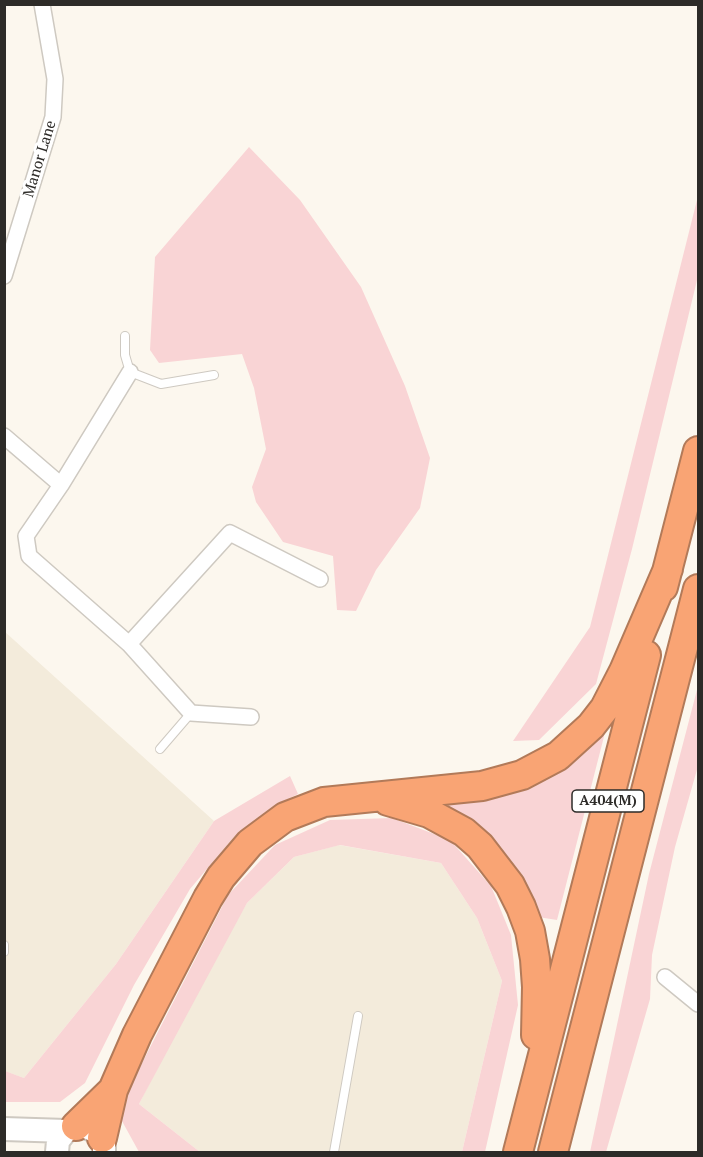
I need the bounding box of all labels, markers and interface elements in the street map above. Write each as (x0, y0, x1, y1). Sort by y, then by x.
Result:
street label: Manor Lane (20, 118, 60, 200)
road number: A404(M) (572, 790, 644, 812)

